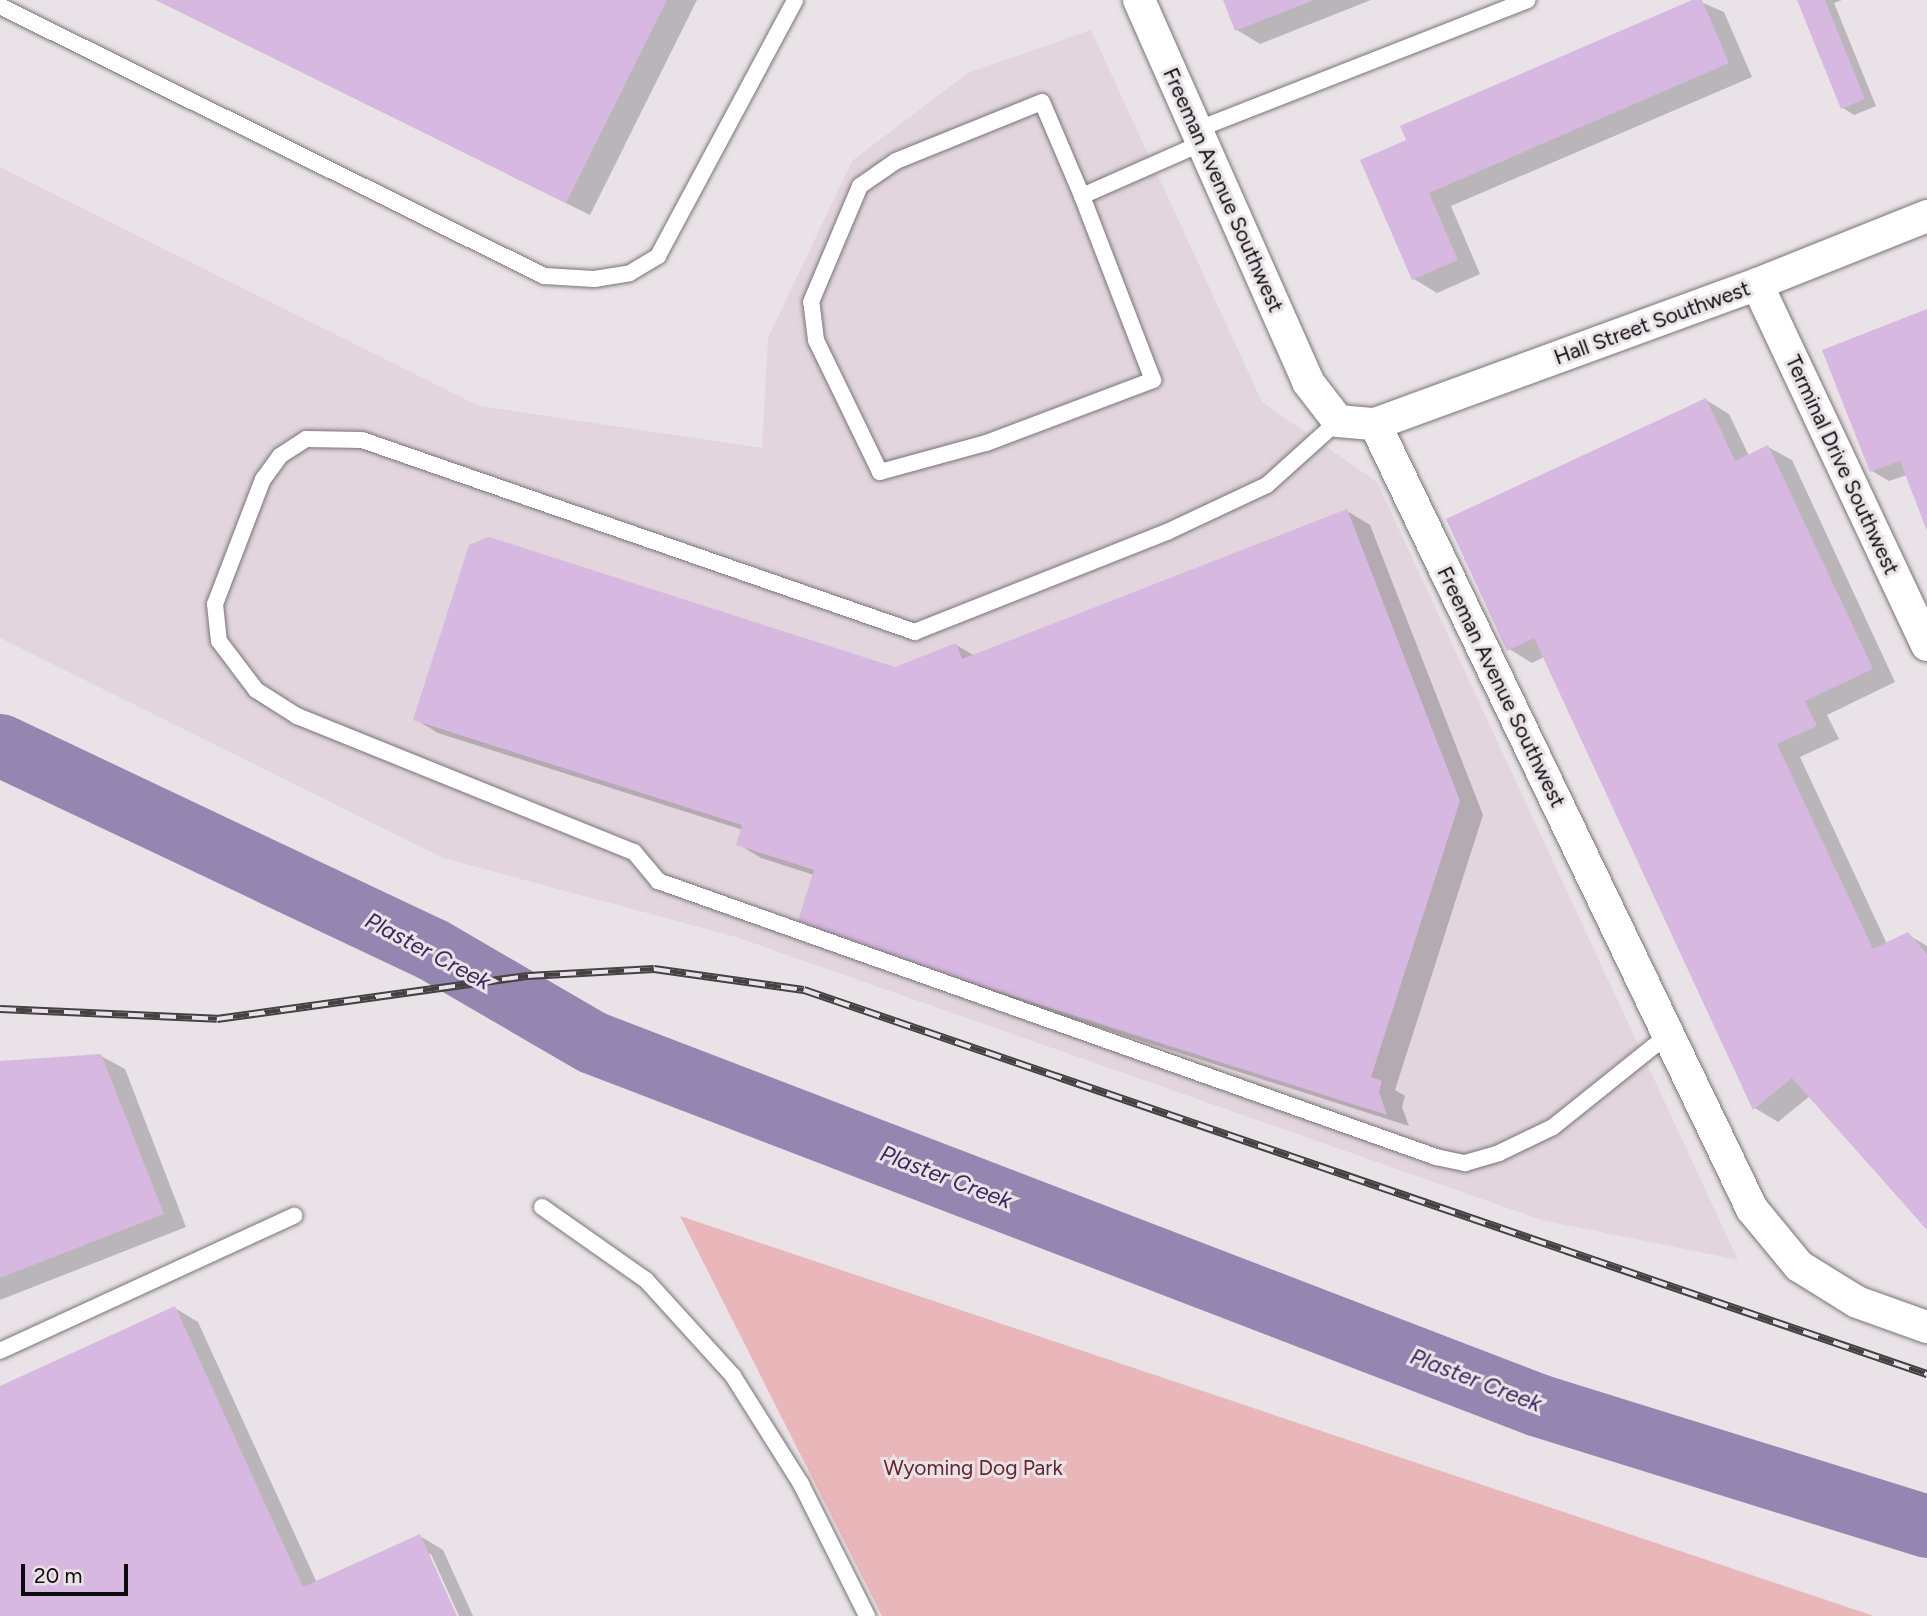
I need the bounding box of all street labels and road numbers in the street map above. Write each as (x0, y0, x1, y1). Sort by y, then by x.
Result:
street label: Freeman Avenue Southwest (1158, 64, 1288, 316)
street label: Hall Street Southwest (1551, 276, 1753, 370)
street label: Terminal Drive Southwest (1780, 351, 1904, 579)
street label: Freeman Avenue Southwest (1432, 563, 1570, 811)

